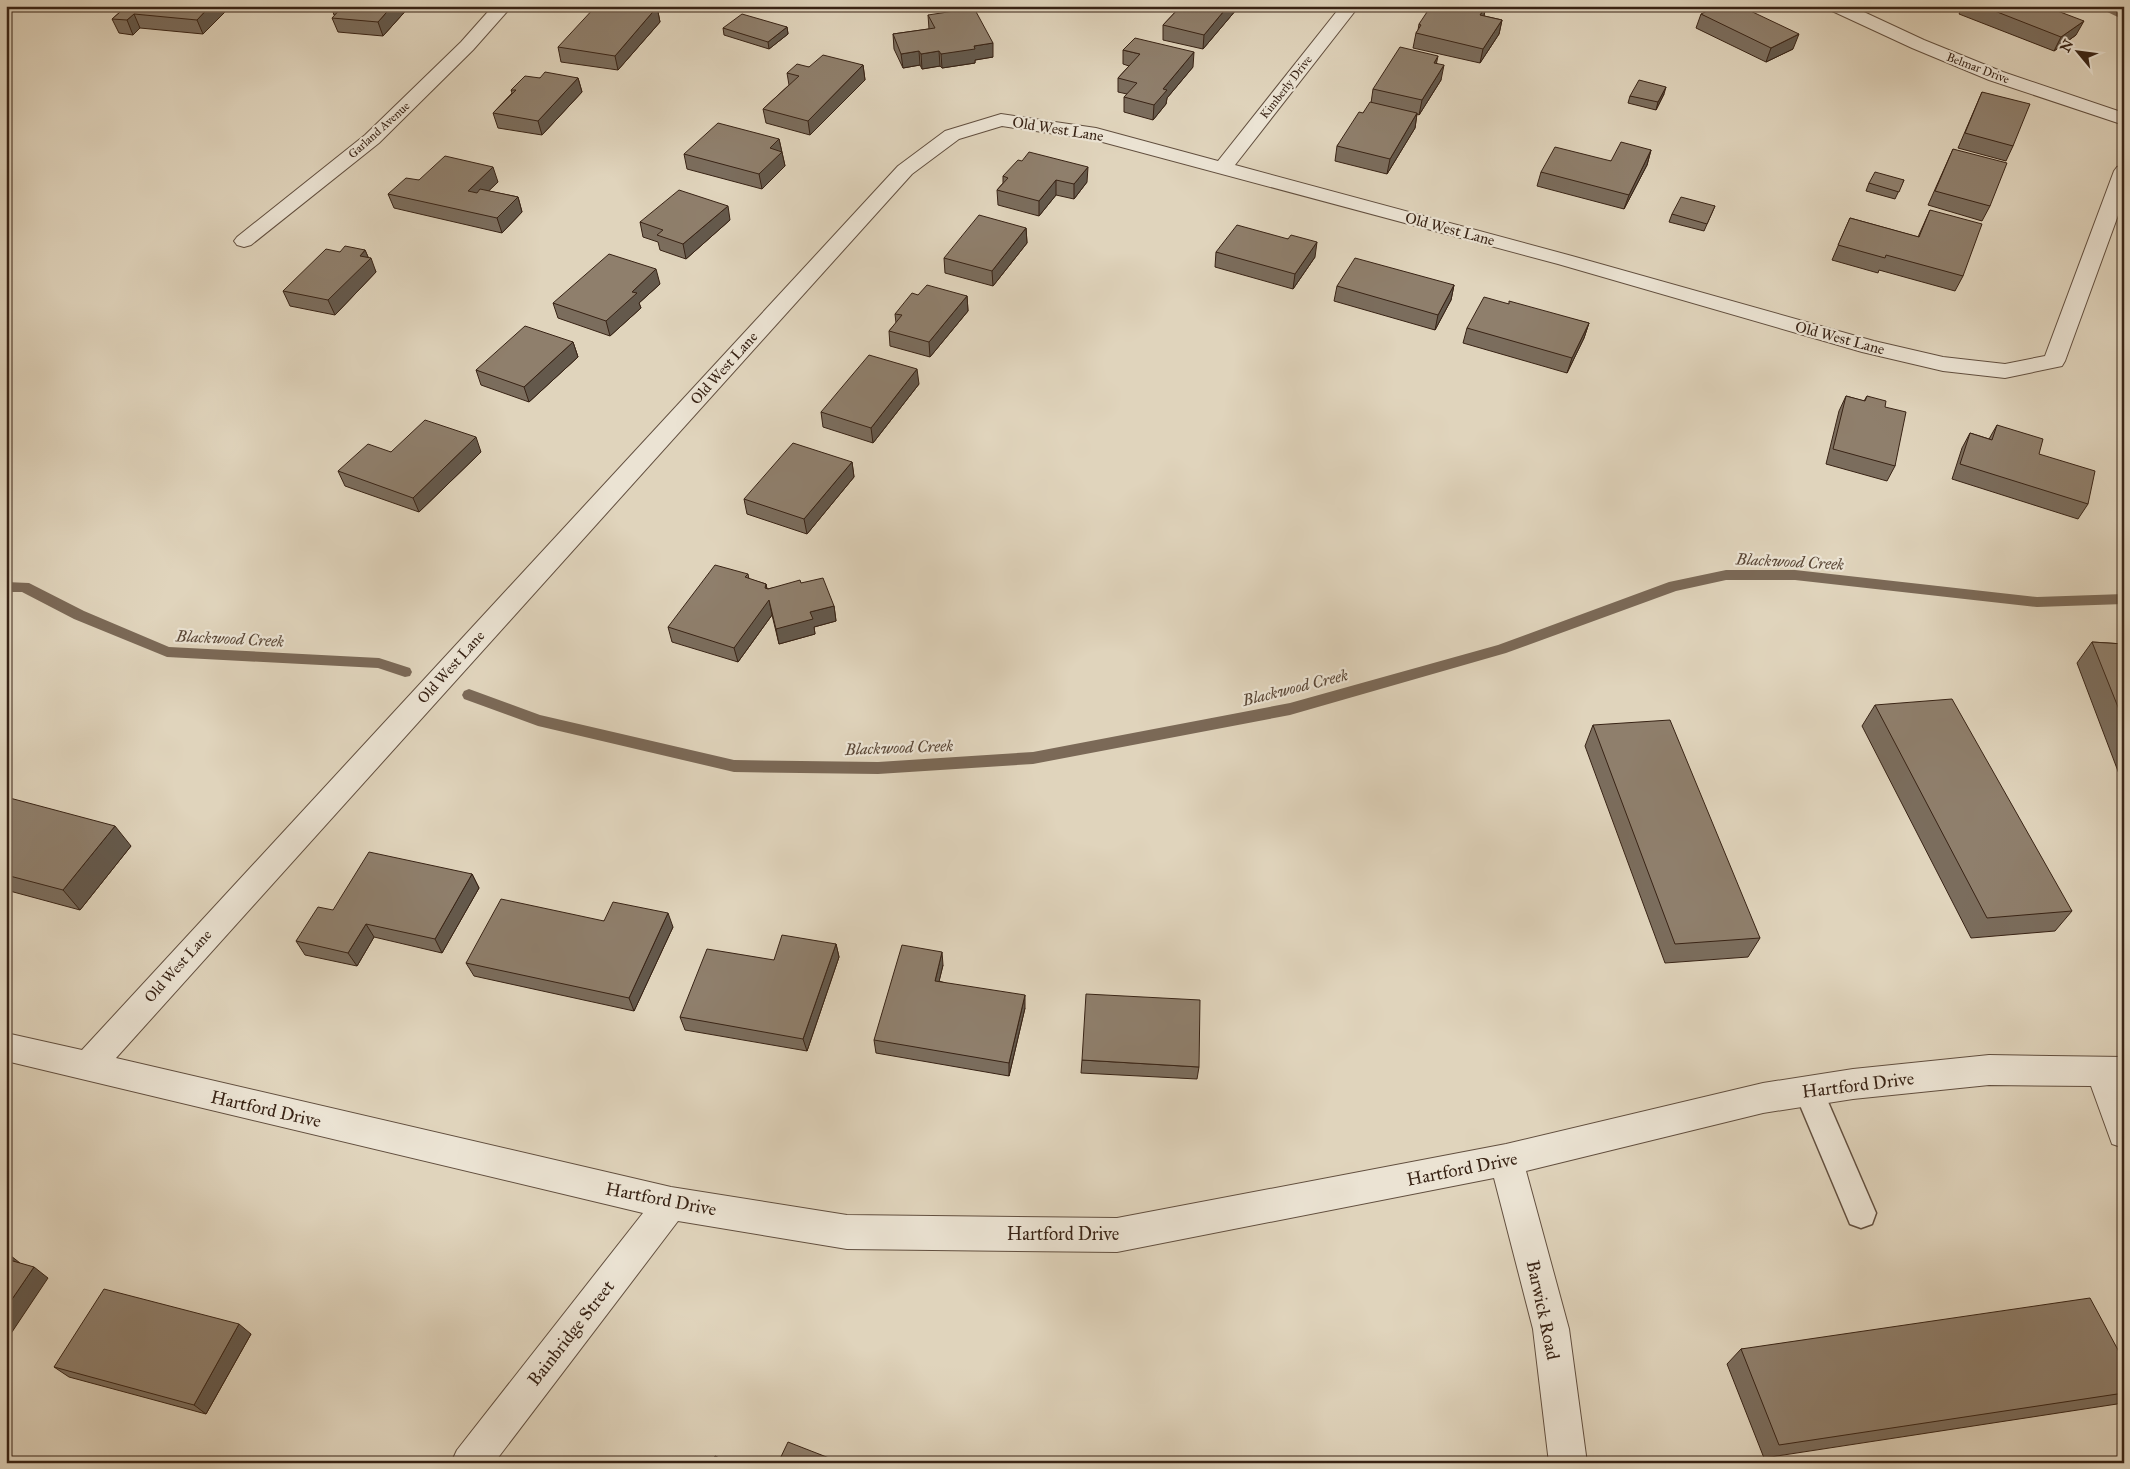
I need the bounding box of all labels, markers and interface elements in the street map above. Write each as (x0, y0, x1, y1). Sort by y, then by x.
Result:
north arrow (2052, 28, 2102, 78)
text: N (2057, 37, 2077, 55)
street label: Belmar Drive (1945, 50, 2011, 86)
street label: Kimberly Drive (1257, 53, 1315, 121)
street label: Garland Avenue (345, 99, 413, 161)
street label: Old West Lane (1011, 113, 1105, 145)
street label: Old West Lane (1403, 208, 1497, 250)
street label: Old West Lane (1793, 317, 1887, 359)
street label: Old West Lane (687, 328, 761, 408)
water label: Blackwood Creek (1734, 549, 1844, 574)
water label: Blackwood Creek (174, 626, 284, 651)
street label: Old West Lane (414, 627, 488, 707)
water label: Blackwood Creek (1239, 665, 1350, 710)
water label: Blackwood Creek (844, 736, 953, 759)
street label: Old West Lane (141, 926, 215, 1006)
street label: Hartford Drive (1801, 1067, 1915, 1103)
street label: Hartford Drive (209, 1086, 323, 1132)
street label: Hartford Drive (1405, 1147, 1519, 1191)
street label: Hartford Drive (604, 1177, 718, 1221)
street label: Hartford Drive (1007, 1223, 1119, 1245)
street label: Barwick Road (1522, 1258, 1564, 1362)
street label: Bainbridge Street (523, 1275, 620, 1391)

